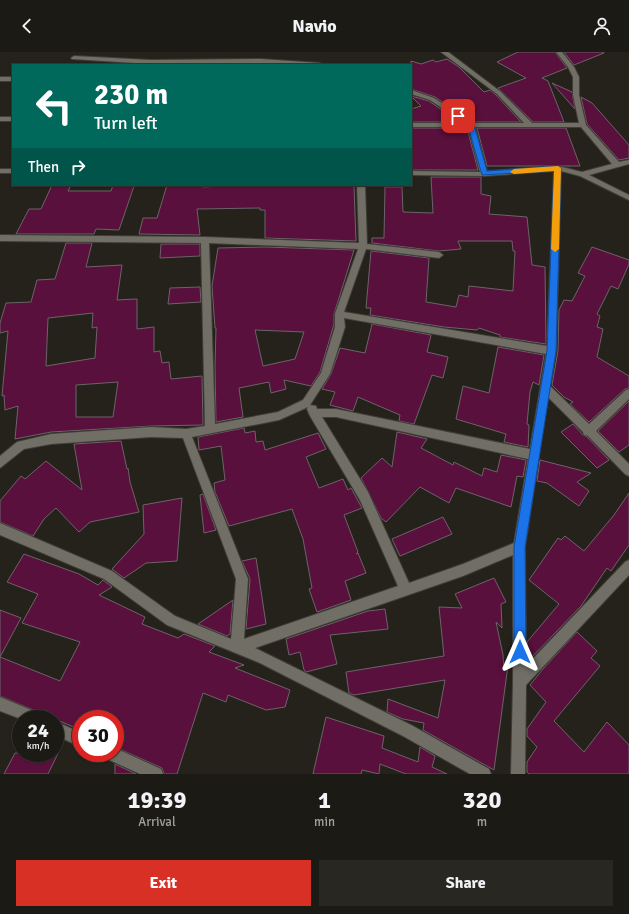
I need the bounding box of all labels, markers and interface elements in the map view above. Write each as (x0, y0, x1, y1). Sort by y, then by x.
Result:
icon: back (16, 15, 38, 37)
text: Navio (292, 15, 337, 37)
icon: person (591, 15, 613, 37)
text: 230 m (94, 78, 168, 112)
icon: left (28, 80, 80, 132)
pin (441, 99, 475, 133)
icon: arrive (447, 105, 469, 127)
text: Turn left (94, 112, 157, 134)
icon: right (67, 156, 89, 178)
text: Then (28, 158, 59, 176)
position arrow (499, 631, 541, 673)
speed limit sign: 30 (72, 710, 124, 762)
text: 24 (27, 718, 49, 743)
text: km/h (27, 740, 49, 752)
text: 19:39 (128, 785, 186, 815)
text: 1 (318, 785, 331, 815)
text: 320 (463, 785, 501, 815)
text: Arrival (138, 814, 176, 830)
text: min (314, 814, 335, 830)
text: m (477, 814, 487, 830)
button: Exit (16, 860, 311, 906)
button: Share (319, 860, 613, 906)

